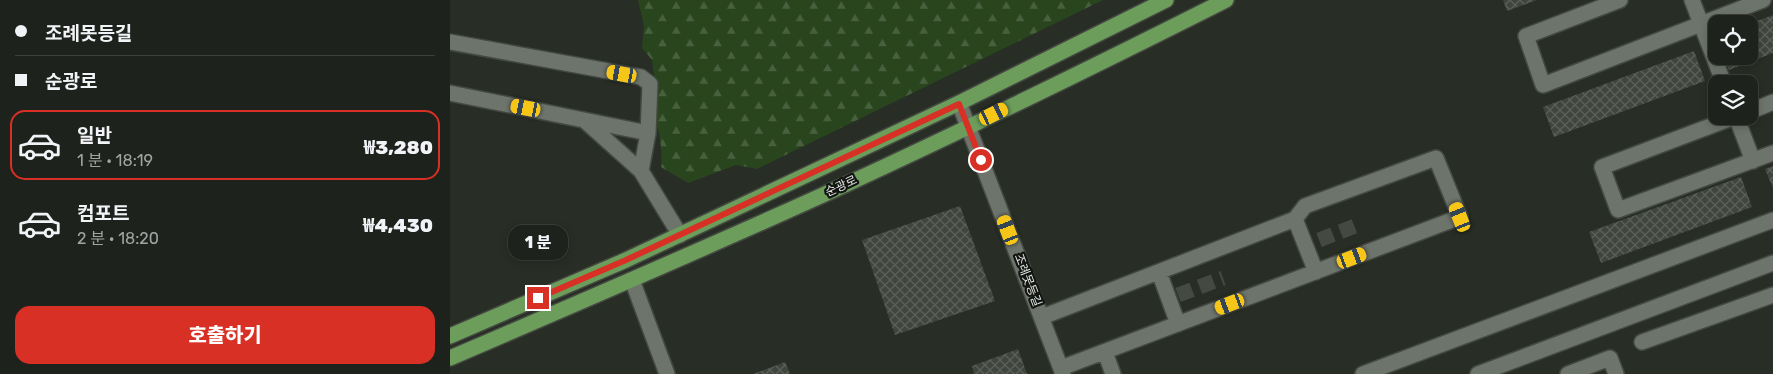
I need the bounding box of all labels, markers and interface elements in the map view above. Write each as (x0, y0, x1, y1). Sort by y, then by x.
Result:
map controls (1708, 15, 1758, 125)
button: locate (1708, 15, 1758, 65)
text: 조례못등길 (45, 22, 132, 45)
car (605, 64, 638, 84)
text: 순광로 (45, 70, 97, 93)
button: layers (1708, 75, 1758, 125)
car (509, 98, 542, 118)
car (977, 101, 1010, 127)
icon: car (17, 123, 62, 168)
text: 일반 (77, 124, 112, 147)
text: ₩3,280 (364, 136, 433, 159)
route start (970, 149, 992, 171)
text: 1 분 · 18:19 (77, 151, 153, 170)
street label: 순광로 (823, 173, 859, 199)
car (1447, 200, 1472, 234)
icon: car (17, 201, 62, 246)
text: 컴포트 (77, 202, 129, 225)
car (995, 213, 1020, 247)
text: ₩4,430 (363, 214, 433, 237)
callout: 1 분 (508, 226, 568, 260)
text: 2 분 · 18:20 (77, 229, 159, 248)
text: 1 분 (525, 233, 551, 252)
car (1335, 246, 1368, 270)
street label: 조례못등길 (1012, 252, 1044, 308)
route end (527, 287, 549, 309)
car (1213, 292, 1246, 316)
button: 호출하기 (15, 306, 435, 364)

